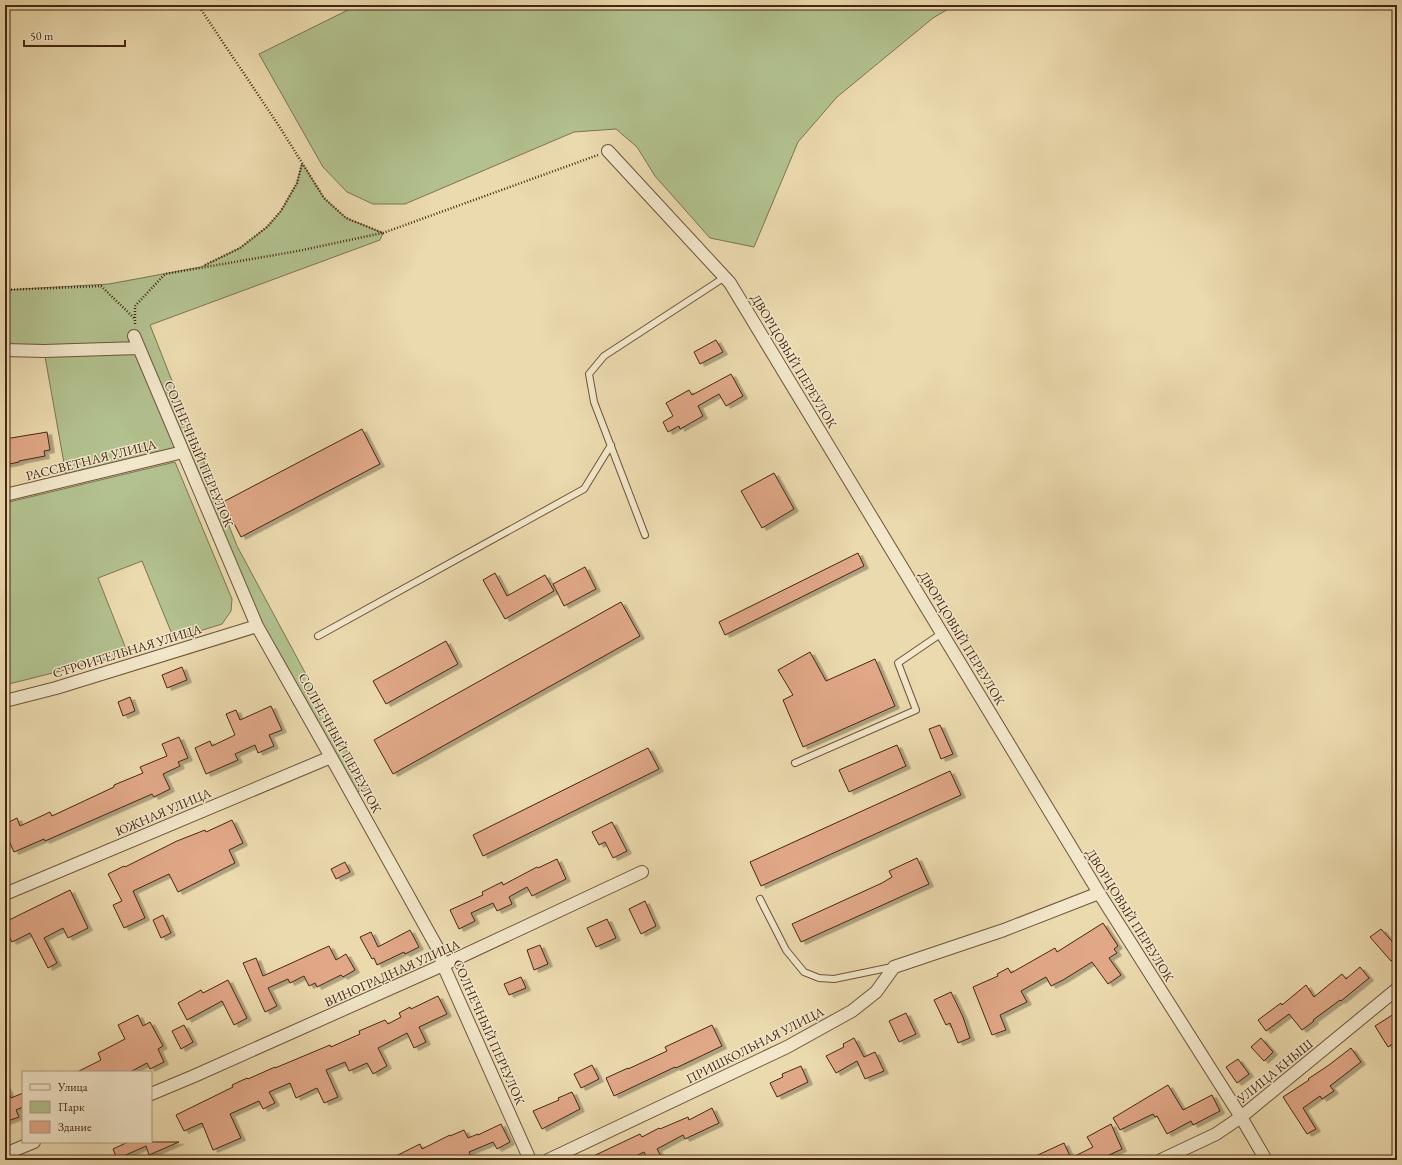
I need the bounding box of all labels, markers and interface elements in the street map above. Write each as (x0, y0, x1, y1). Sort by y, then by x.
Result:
scale bar (24, 22, 125, 48)
text: 50 m (30, 28, 54, 44)
street label: ДВОРЦОВЫЙ ПЕРЕУЛОК (747, 291, 841, 432)
street label: СОЛНЕЧНЫЙ ПЕРЕУЛОК (160, 378, 238, 530)
street label: РАССВЕТНАЯ УЛИЦА (24, 435, 159, 484)
street label: ДВОРЦОВЫЙ ПЕРЕУЛОК (915, 568, 1009, 709)
street label: СТРОИТЕЛЬНАЯ УЛИЦА (50, 620, 204, 682)
street label: СОЛНЕЧНЫЙ ПЕРЕУЛОК (294, 670, 386, 816)
street label: ЮЖНАЯ УЛИЦА (112, 784, 214, 840)
street label: ДВОРЦОВЫЙ ПЕРЕУЛОК (1082, 845, 1178, 985)
street label: ВИНОГРАДНАЯ УЛИЦА (322, 935, 463, 1011)
street label: СОЛНЕЧНЫЙ ПЕРЕУЛОК (449, 957, 529, 1108)
street label: ПРИШКОЛЬНАЯ УЛИЦА (683, 1002, 828, 1087)
street label: УЛИЦА КНЫШ (1233, 1035, 1317, 1107)
legend (22, 1071, 152, 1143)
text: Улица (57, 1079, 88, 1095)
text: Парк (58, 1099, 85, 1115)
text: Здание (58, 1119, 92, 1135)

